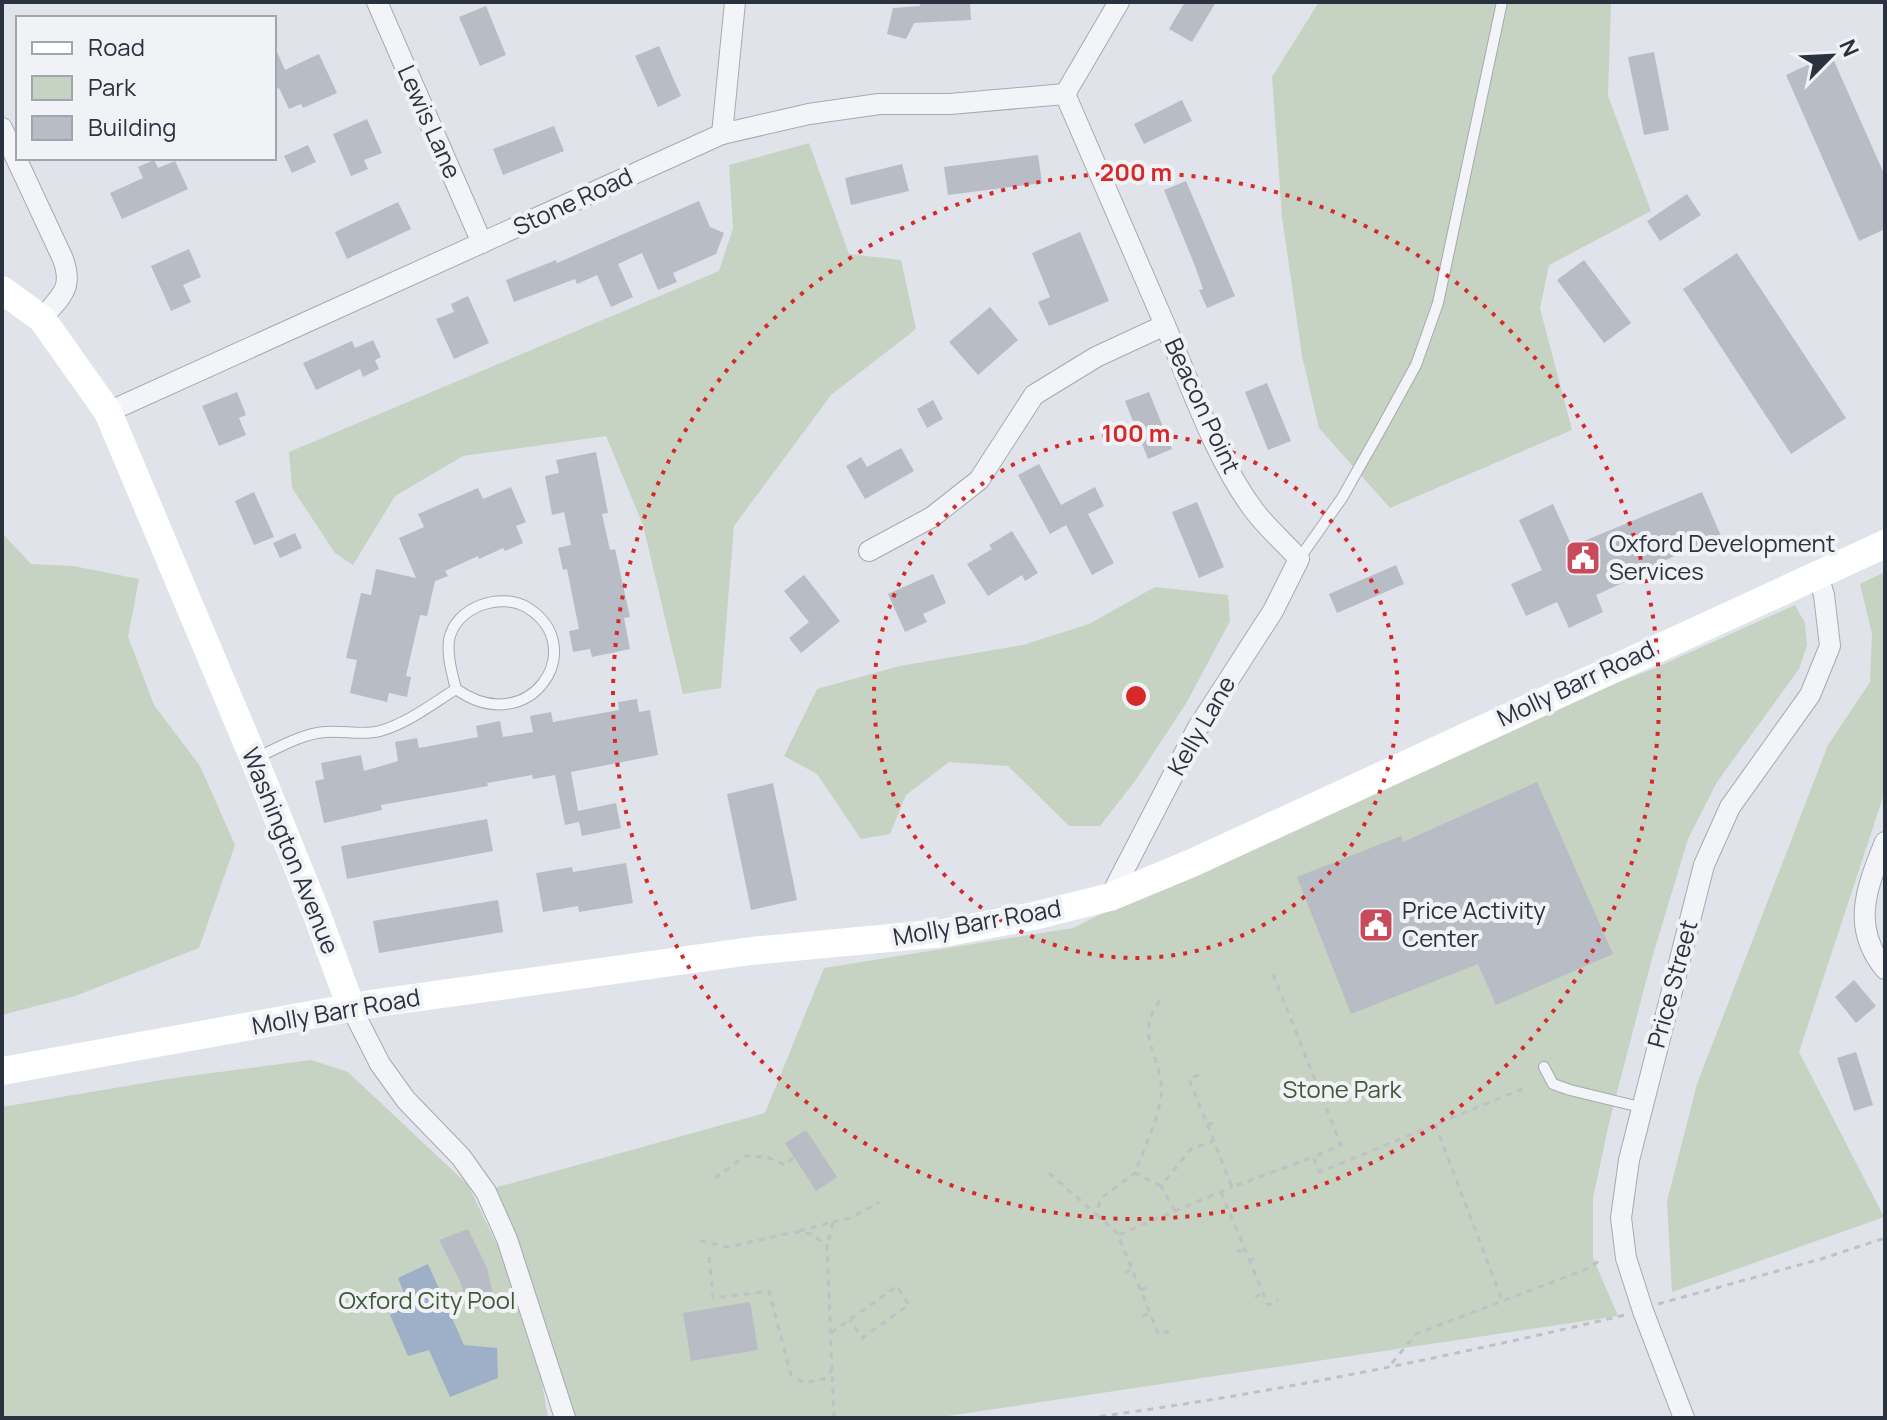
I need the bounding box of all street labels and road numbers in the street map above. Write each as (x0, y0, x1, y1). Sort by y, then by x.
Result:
street label: Lewis Lane (391, 59, 470, 183)
street label: Stone Road (507, 159, 637, 243)
street label: Beacon Point (1158, 332, 1249, 479)
street label: Molly Barr Road (1491, 632, 1659, 734)
street label: Kelly Lane (1159, 669, 1242, 781)
street label: Washington Avenue (235, 742, 348, 959)
street label: Molly Barr Road (890, 891, 1063, 953)
street label: Price Street (1639, 916, 1704, 1051)
street label: Molly Barr Road (249, 980, 422, 1042)

